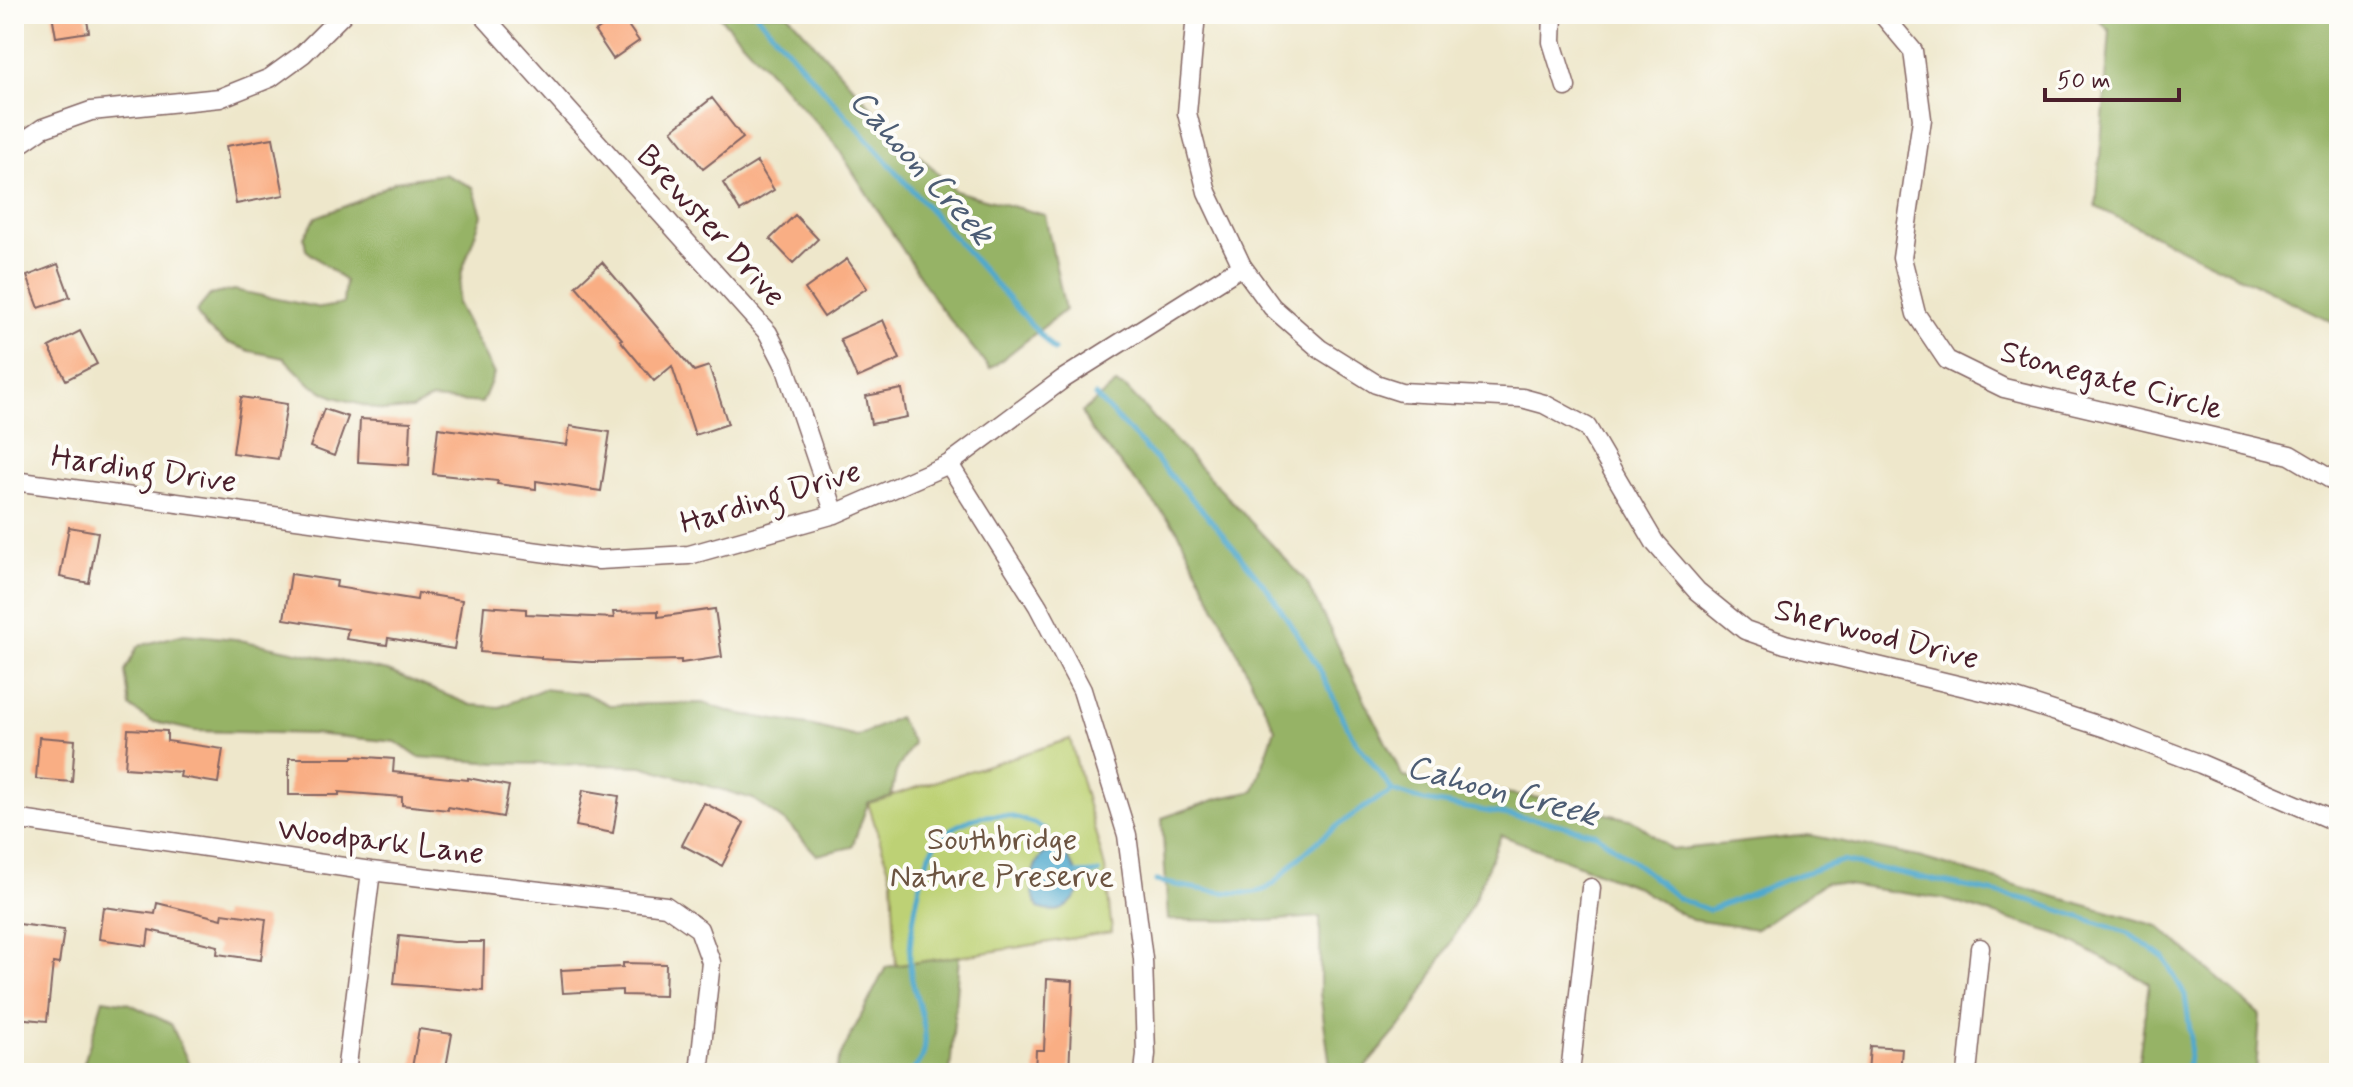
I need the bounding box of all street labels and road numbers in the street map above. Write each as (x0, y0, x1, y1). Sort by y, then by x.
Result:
street label: Brewster Drive (626, 136, 795, 316)
street label: Stonegate Circle (1996, 331, 2227, 431)
street label: Harding Drive (48, 436, 239, 507)
street label: Harding Drive (675, 451, 867, 548)
street label: Sherwood Drive (1770, 589, 1983, 681)
street label: Woodpark Lane (275, 808, 486, 875)

